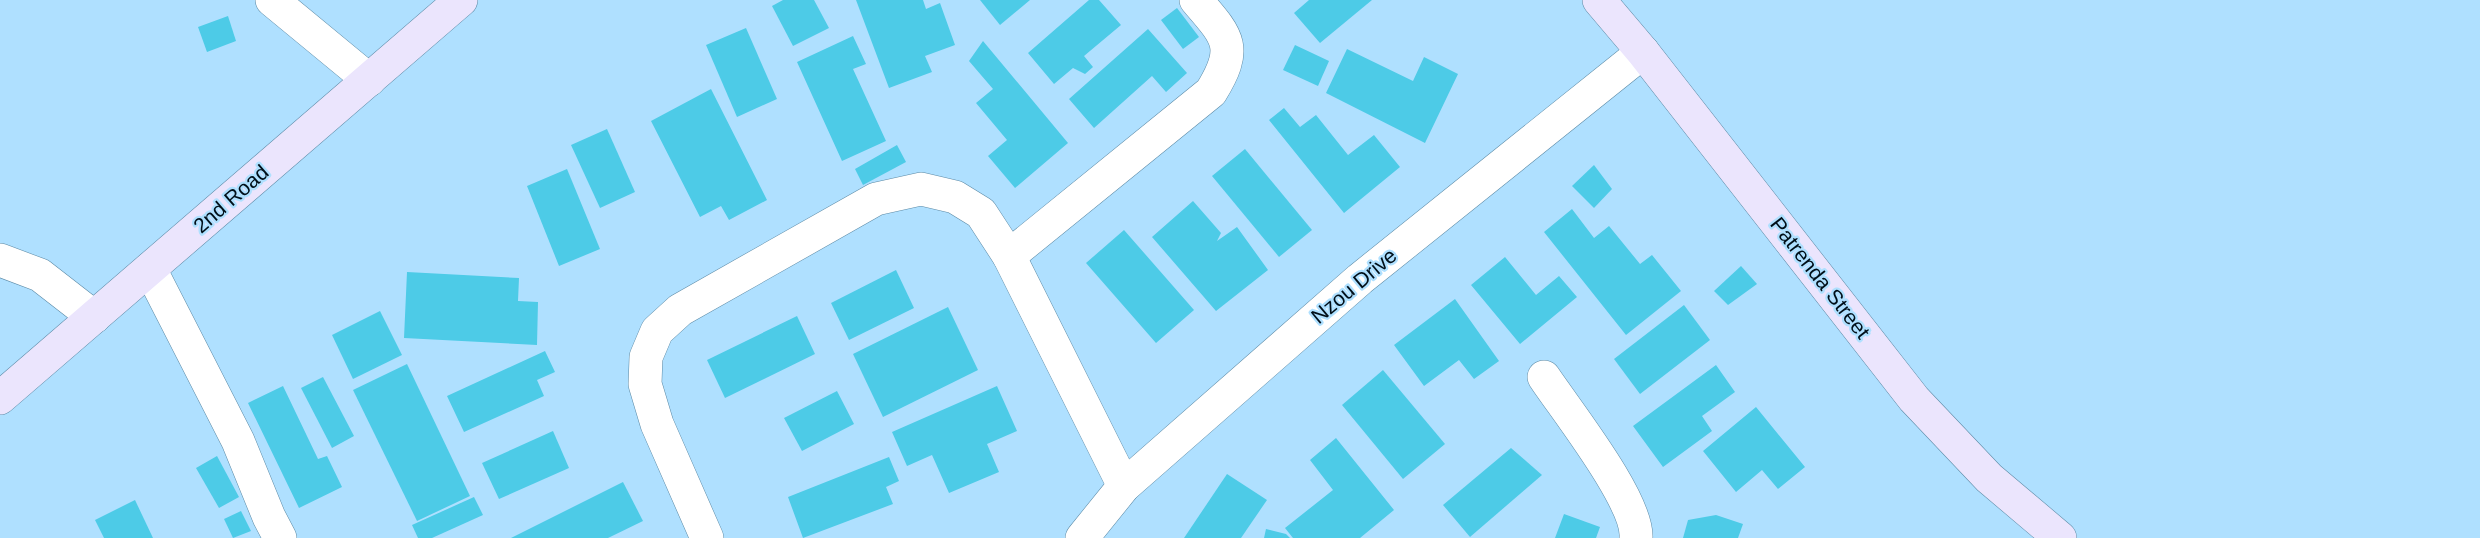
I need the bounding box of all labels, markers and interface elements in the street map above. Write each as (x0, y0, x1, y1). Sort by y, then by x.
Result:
street label: 2nd Road (189, 160, 273, 237)
street label: Patrenda Street (1766, 213, 1875, 343)
street label: Nzou Drive (1307, 243, 1401, 328)

